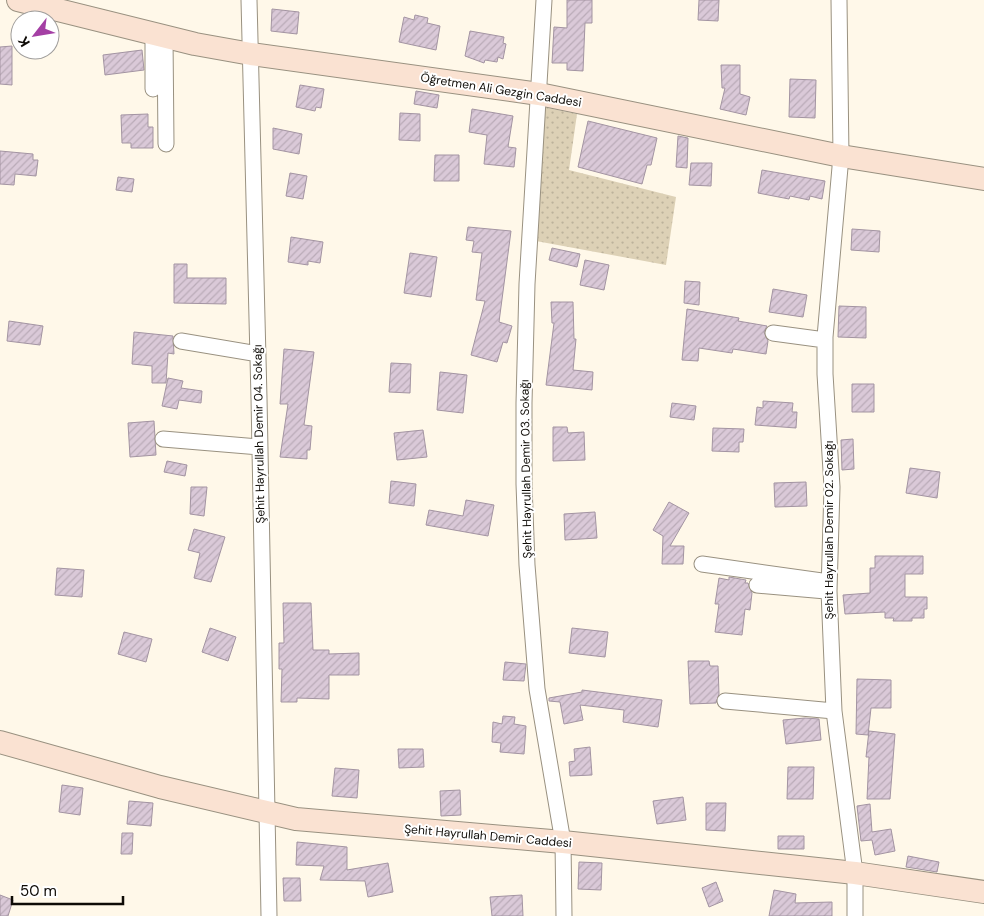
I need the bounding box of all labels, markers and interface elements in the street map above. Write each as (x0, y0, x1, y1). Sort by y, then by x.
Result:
north arrow (10, 10, 60, 60)
text: K (14, 33, 34, 50)
street label: Öğretmen Ali Gezgin Caddesi (419, 69, 583, 111)
street label: Şehit Hayrullah Demir 04. Sokağı (249, 344, 269, 524)
street label: Şehit Hayrullah Demir 03. Sokağı (516, 379, 536, 559)
street label: Şehit Hayrullah Demir 02. Sokağı (821, 441, 837, 619)
street label: Şehit Hayrullah Demir Caddesi (404, 821, 573, 851)
scale bar (12, 874, 124, 906)
text: 50 m (20, 881, 57, 901)

